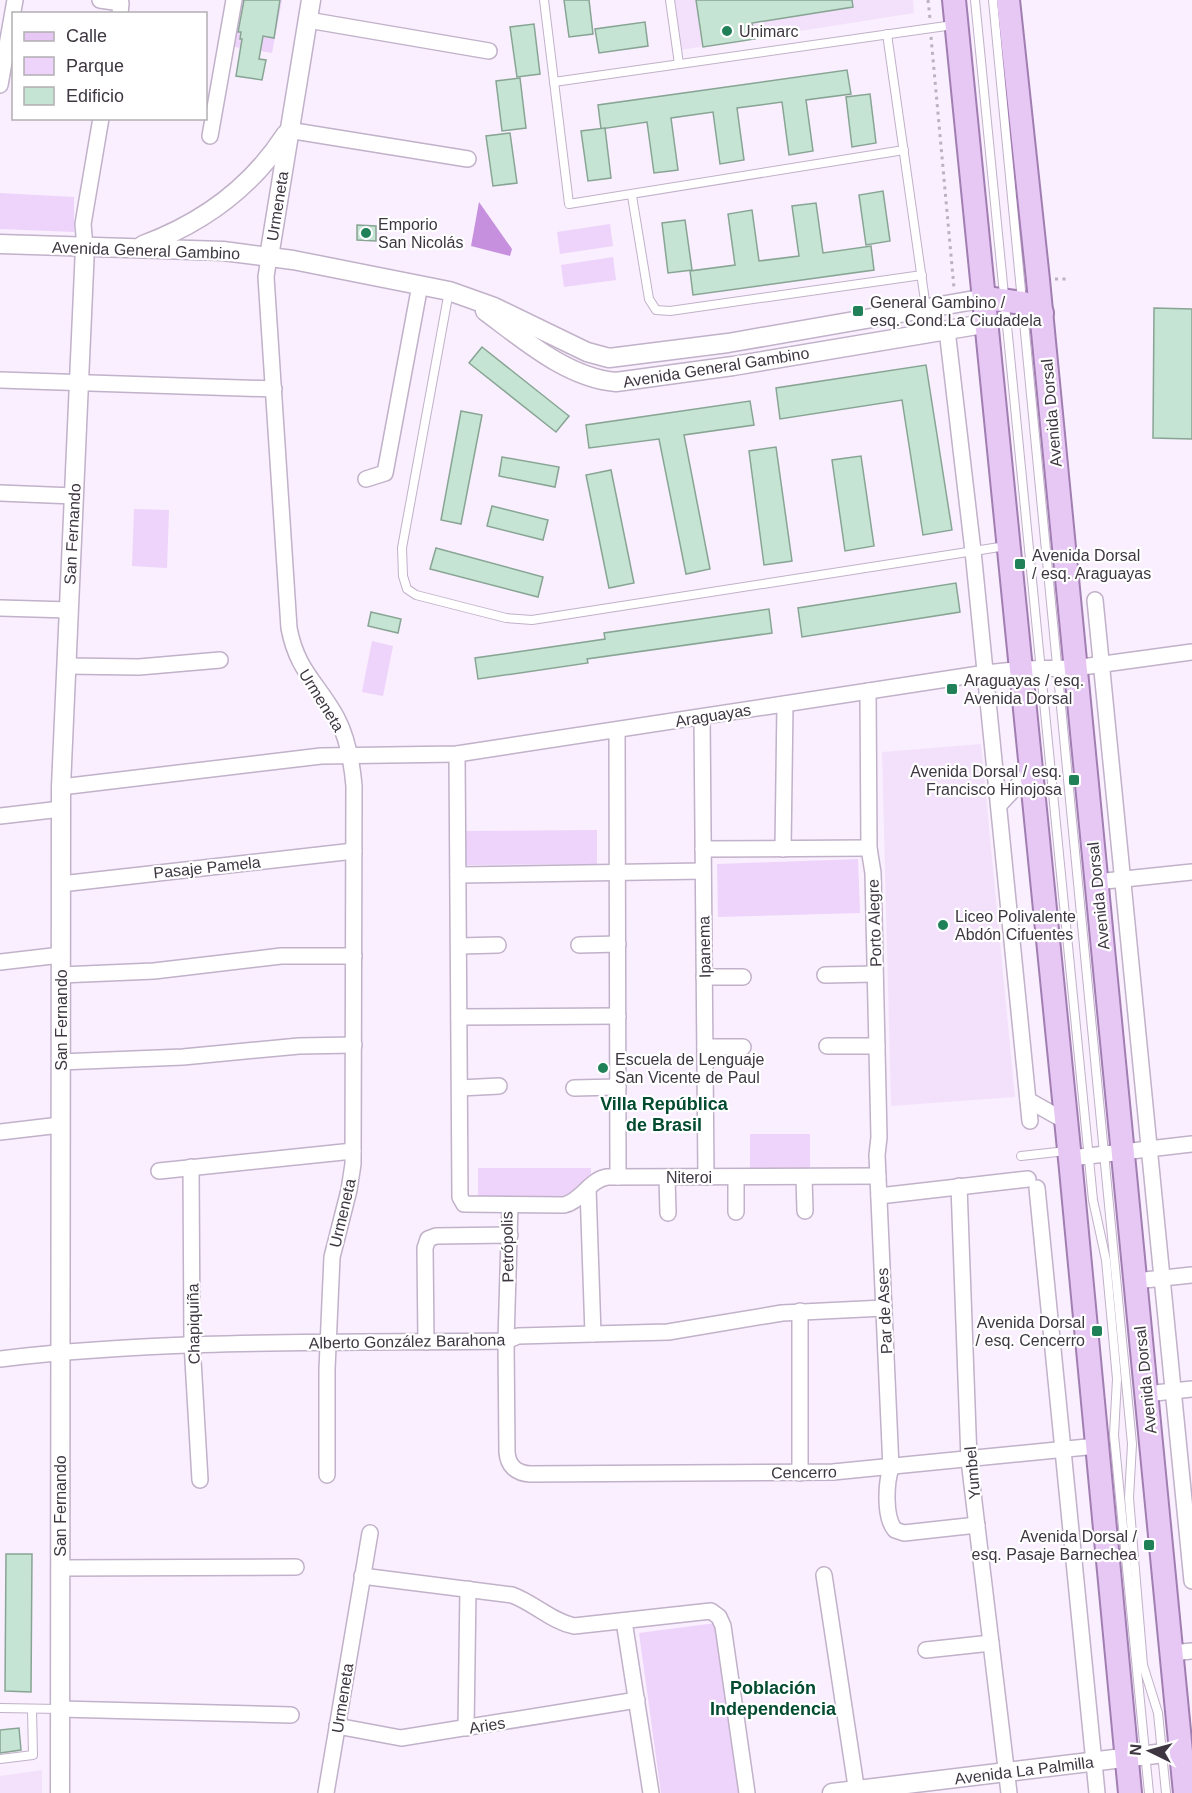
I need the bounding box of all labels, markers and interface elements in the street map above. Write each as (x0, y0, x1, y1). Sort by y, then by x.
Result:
legend (12, 12, 207, 120)
place label: Unimarc (739, 23, 799, 40)
marker: Unimarc (720, 24, 734, 38)
text: Calle (66, 26, 107, 46)
text: Parque (66, 56, 124, 76)
text: Edificio (66, 86, 124, 106)
street label: Urmeneta (264, 170, 291, 242)
place label: Emporio San Nicolás (378, 216, 463, 251)
marker: Emporio San Nicolás (359, 226, 373, 240)
street label: Avenida General Gambino (52, 239, 240, 262)
place label: General Gambino / esq. Cond.La Ciudadela (870, 294, 1042, 329)
marker: General Gambino / esq. Cond.La Ciudadela (851, 304, 865, 318)
street label: Avenida General Gambino (622, 344, 810, 391)
street label: Avenida Dorsal (1038, 358, 1065, 468)
street label: San Fernando (61, 483, 84, 585)
place label: Avenida Dorsal / esq. Araguayas (1032, 547, 1151, 582)
marker: Avenida Dorsal / esq. Araguayas (1013, 557, 1027, 571)
street label: Urmeneta (296, 666, 347, 735)
place label: Araguayas / esq. Avenida Dorsal (964, 672, 1084, 707)
marker: Araguayas / esq. Avenida Dorsal (945, 682, 959, 696)
street label: Araguayas (674, 701, 752, 730)
place label: Avenida Dorsal / esq. Francisco Hinojosa (910, 763, 1062, 798)
marker: Avenida Dorsal / esq. Francisco Hinojosa (1067, 773, 1081, 787)
street label: Avenida Dorsal (1084, 841, 1113, 951)
street label: Pasaje Pamela (153, 853, 262, 882)
street label: Porto Alegre (864, 879, 885, 967)
place label: Liceo Polivalente Abdón Cifuentes (955, 908, 1076, 943)
street label: Ipanema (695, 916, 714, 978)
marker: Liceo Polivalente Abdón Cifuentes (936, 918, 950, 932)
street label: San Fernando (53, 969, 70, 1071)
place label: Escuela de Lenguaje San Vicente de Paul (615, 1051, 765, 1086)
marker: Escuela de Lenguaje San Vicente de Paul (596, 1061, 610, 1075)
district label: Villa República de Brasil (600, 1094, 729, 1135)
street label: Niteroi (666, 1169, 712, 1186)
street label: Urmeneta (326, 1177, 359, 1249)
street label: Petrópolis (498, 1211, 517, 1283)
street label: Par de Ases (874, 1267, 895, 1355)
street label: Chapiquiña (184, 1283, 203, 1365)
place label: Avenida Dorsal / esq. Cencerro (976, 1314, 1085, 1349)
marker: Avenida Dorsal / esq. Cencerro (1090, 1324, 1104, 1338)
street label: Avenida Dorsal (1131, 1325, 1160, 1435)
street label: Alberto González Barahona (309, 1331, 506, 1352)
street label: Yumbel (962, 1446, 983, 1500)
street label: San Fernando (52, 1455, 69, 1557)
street label: Cencerro (771, 1463, 837, 1482)
place label: Avenida Dorsal / esq. Pasaje Barnechea (972, 1528, 1138, 1563)
marker: Avenida Dorsal / esq. Pasaje Barnechea (1142, 1538, 1156, 1552)
street label: Urmeneta (329, 1662, 356, 1734)
district label: Población Independencia (710, 1678, 837, 1719)
street label: Aries (468, 1714, 506, 1737)
north arrow (1120, 1721, 1180, 1781)
text: N (1127, 1743, 1145, 1756)
street label: Avenida La Palmilla (953, 1754, 1095, 1787)

